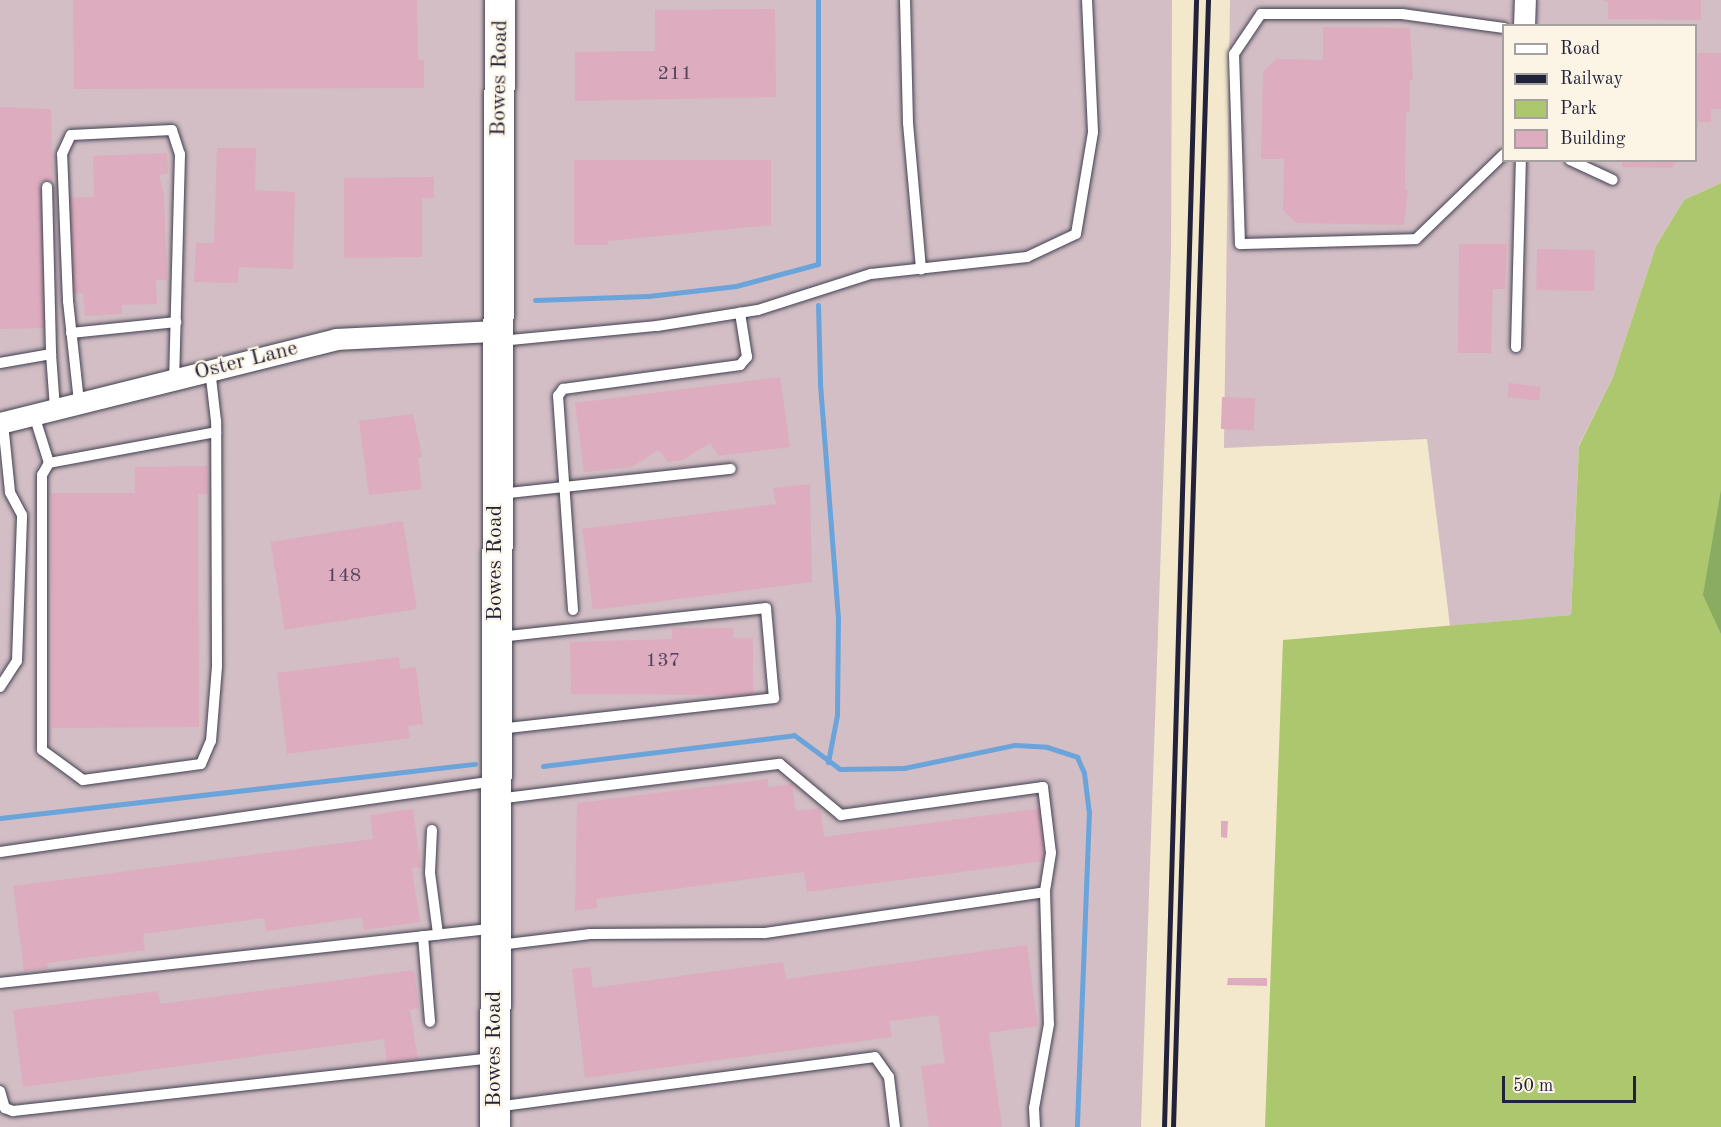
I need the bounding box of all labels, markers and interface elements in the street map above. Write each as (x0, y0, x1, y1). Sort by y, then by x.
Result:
street label: Bowes Road (486, 19, 514, 137)
legend (1502, 24, 1697, 162)
text: Road (1560, 40, 1600, 58)
house number: 211 (658, 62, 692, 86)
text: Railway (1560, 70, 1623, 88)
text: Park (1560, 100, 1597, 118)
text: Building (1560, 130, 1625, 148)
street label: Oster Lane (192, 335, 300, 387)
street label: Bowes Road (483, 505, 509, 621)
house number: 148 (327, 564, 361, 588)
house number: 137 (646, 649, 680, 673)
street label: Bowes Road (482, 991, 508, 1107)
scale bar (1505, 1064, 1638, 1102)
text: 50 m (1513, 1077, 1553, 1095)

